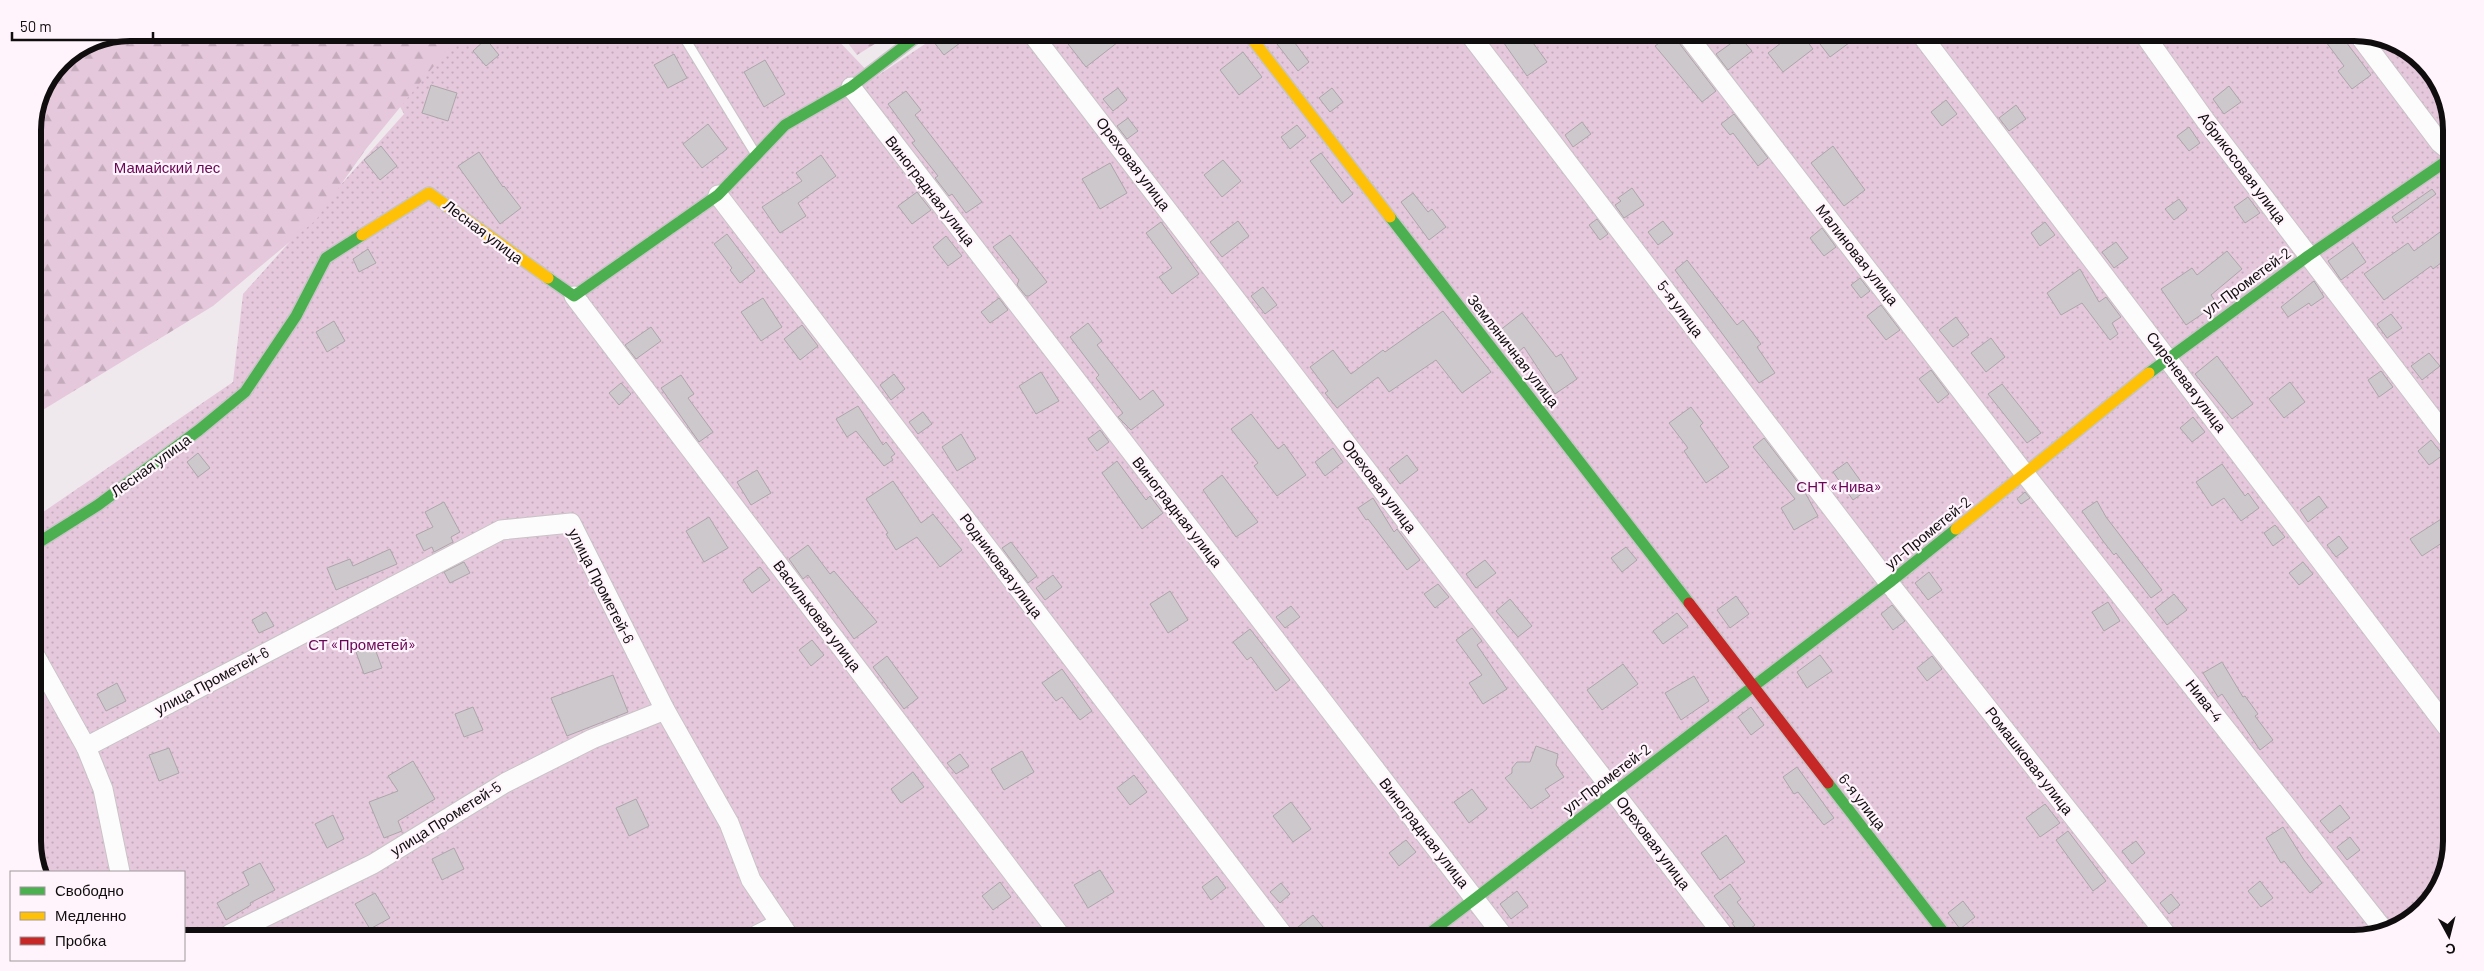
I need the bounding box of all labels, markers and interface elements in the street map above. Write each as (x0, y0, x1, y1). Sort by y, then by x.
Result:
scale bar (12, 10, 154, 42)
text: 50 m (20, 17, 52, 35)
street label: Абрикосовая улица (2195, 108, 2291, 227)
street label: Ореховая улица (1093, 113, 1175, 214)
street label: Виноградная улица (882, 132, 980, 250)
park label: Мамайский лес (114, 158, 221, 176)
street label: Лесная улица (440, 196, 527, 267)
street label: Малиновая улица (1813, 200, 1903, 309)
street label: ул-Прометей-2 (2199, 243, 2294, 319)
street label: 5-я улица (1654, 277, 1708, 341)
street label: Земляничная улица (1464, 290, 1564, 411)
street label: Сиреневая улица (2143, 328, 2231, 436)
street label: Лесная улица (107, 430, 195, 500)
street label: Ореховая улица (1339, 435, 1421, 536)
street label: Виноградная улица (1129, 453, 1227, 571)
park label: СНТ «Нива» (1796, 477, 1882, 495)
street label: ул-Прометей-2 (1881, 492, 1974, 572)
street label: Родниковая улица (957, 510, 1047, 622)
street label: улица Прометей-6 (565, 525, 639, 646)
street label: Васильковая улица (770, 556, 866, 675)
park label: СТ «Прометей» (308, 635, 416, 653)
street label: улица Прометей-6 (151, 642, 272, 718)
street label: Нива-4 (2182, 675, 2227, 725)
street label: Ромашковая улица (1982, 703, 2078, 818)
street label: ул-Прометей-2 (1559, 739, 1654, 817)
street label: 6-я улица (1835, 770, 1891, 833)
street label: Виноградная улица (1376, 774, 1474, 892)
street label: улица Прометей-5 (387, 777, 504, 859)
street label: Ореховая улица (1613, 792, 1695, 893)
legend (10, 871, 185, 961)
text: Свободно (55, 881, 124, 899)
text: Медленно (55, 906, 126, 924)
north arrow (2424, 911, 2474, 961)
text: Пробка (55, 931, 107, 949)
text: С (2445, 940, 2457, 958)

